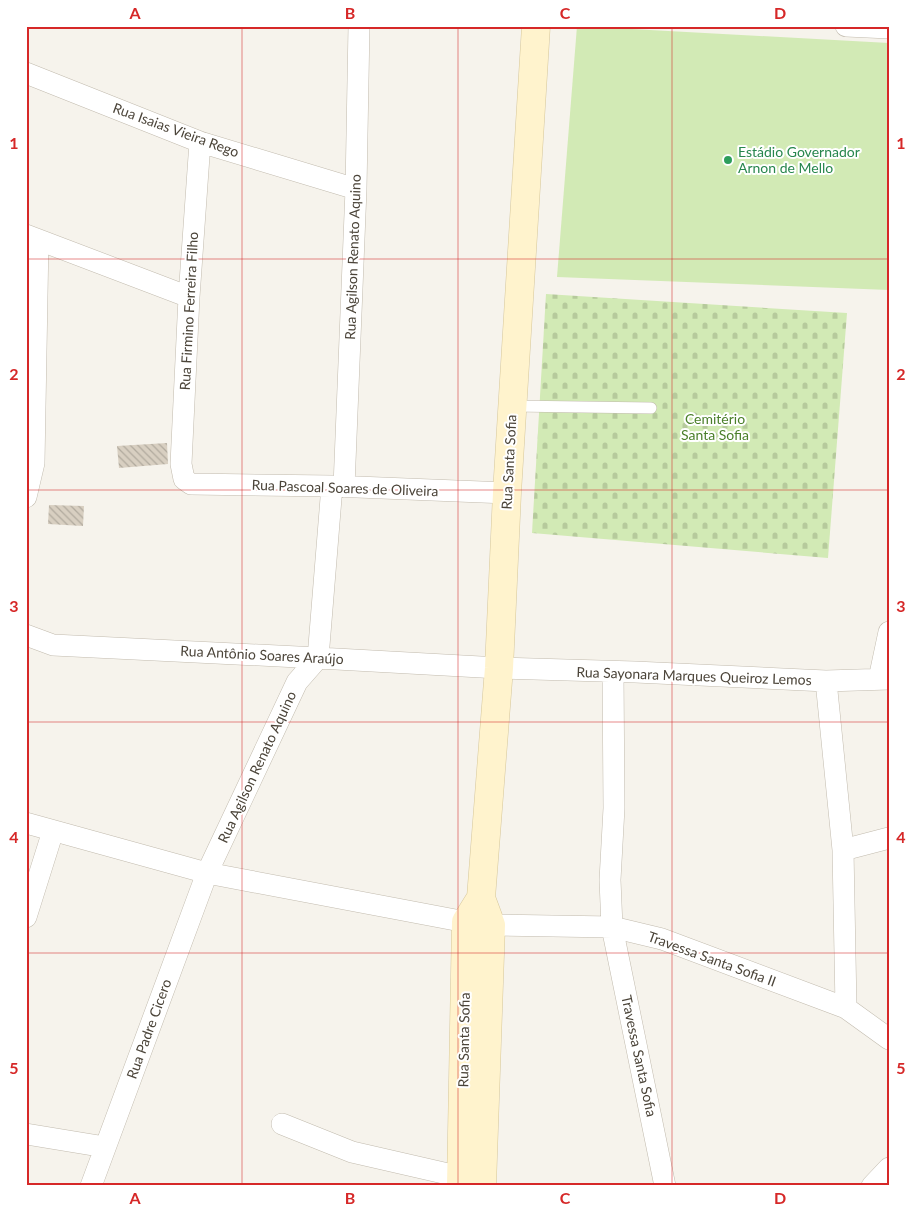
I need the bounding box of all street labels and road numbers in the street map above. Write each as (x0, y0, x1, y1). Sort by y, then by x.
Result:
street label: Rua Isaias Vieira Rego (111, 99, 242, 160)
street label: Rua Agilson Renato Aquino (341, 174, 364, 340)
street label: Rua Firmino Ferreira Filho (176, 231, 201, 391)
street label: Rua Santa Sofia (498, 414, 519, 510)
street label: Rua Pascoal Soares de Oliveira (251, 476, 439, 499)
street label: Rua Antônio Soares Araújo (180, 642, 344, 667)
street label: Rua Sayonara Marques Queiroz Lemos (576, 663, 812, 688)
street label: Rua Agilson Renato Aquino (214, 688, 299, 845)
street label: Travessa Santa Sofia II (646, 927, 779, 990)
street label: Rua Padre Cicero (123, 977, 174, 1081)
street label: Rua Santa Sofia (454, 992, 473, 1088)
street label: Travessa Santa Sofia (618, 994, 661, 1118)

